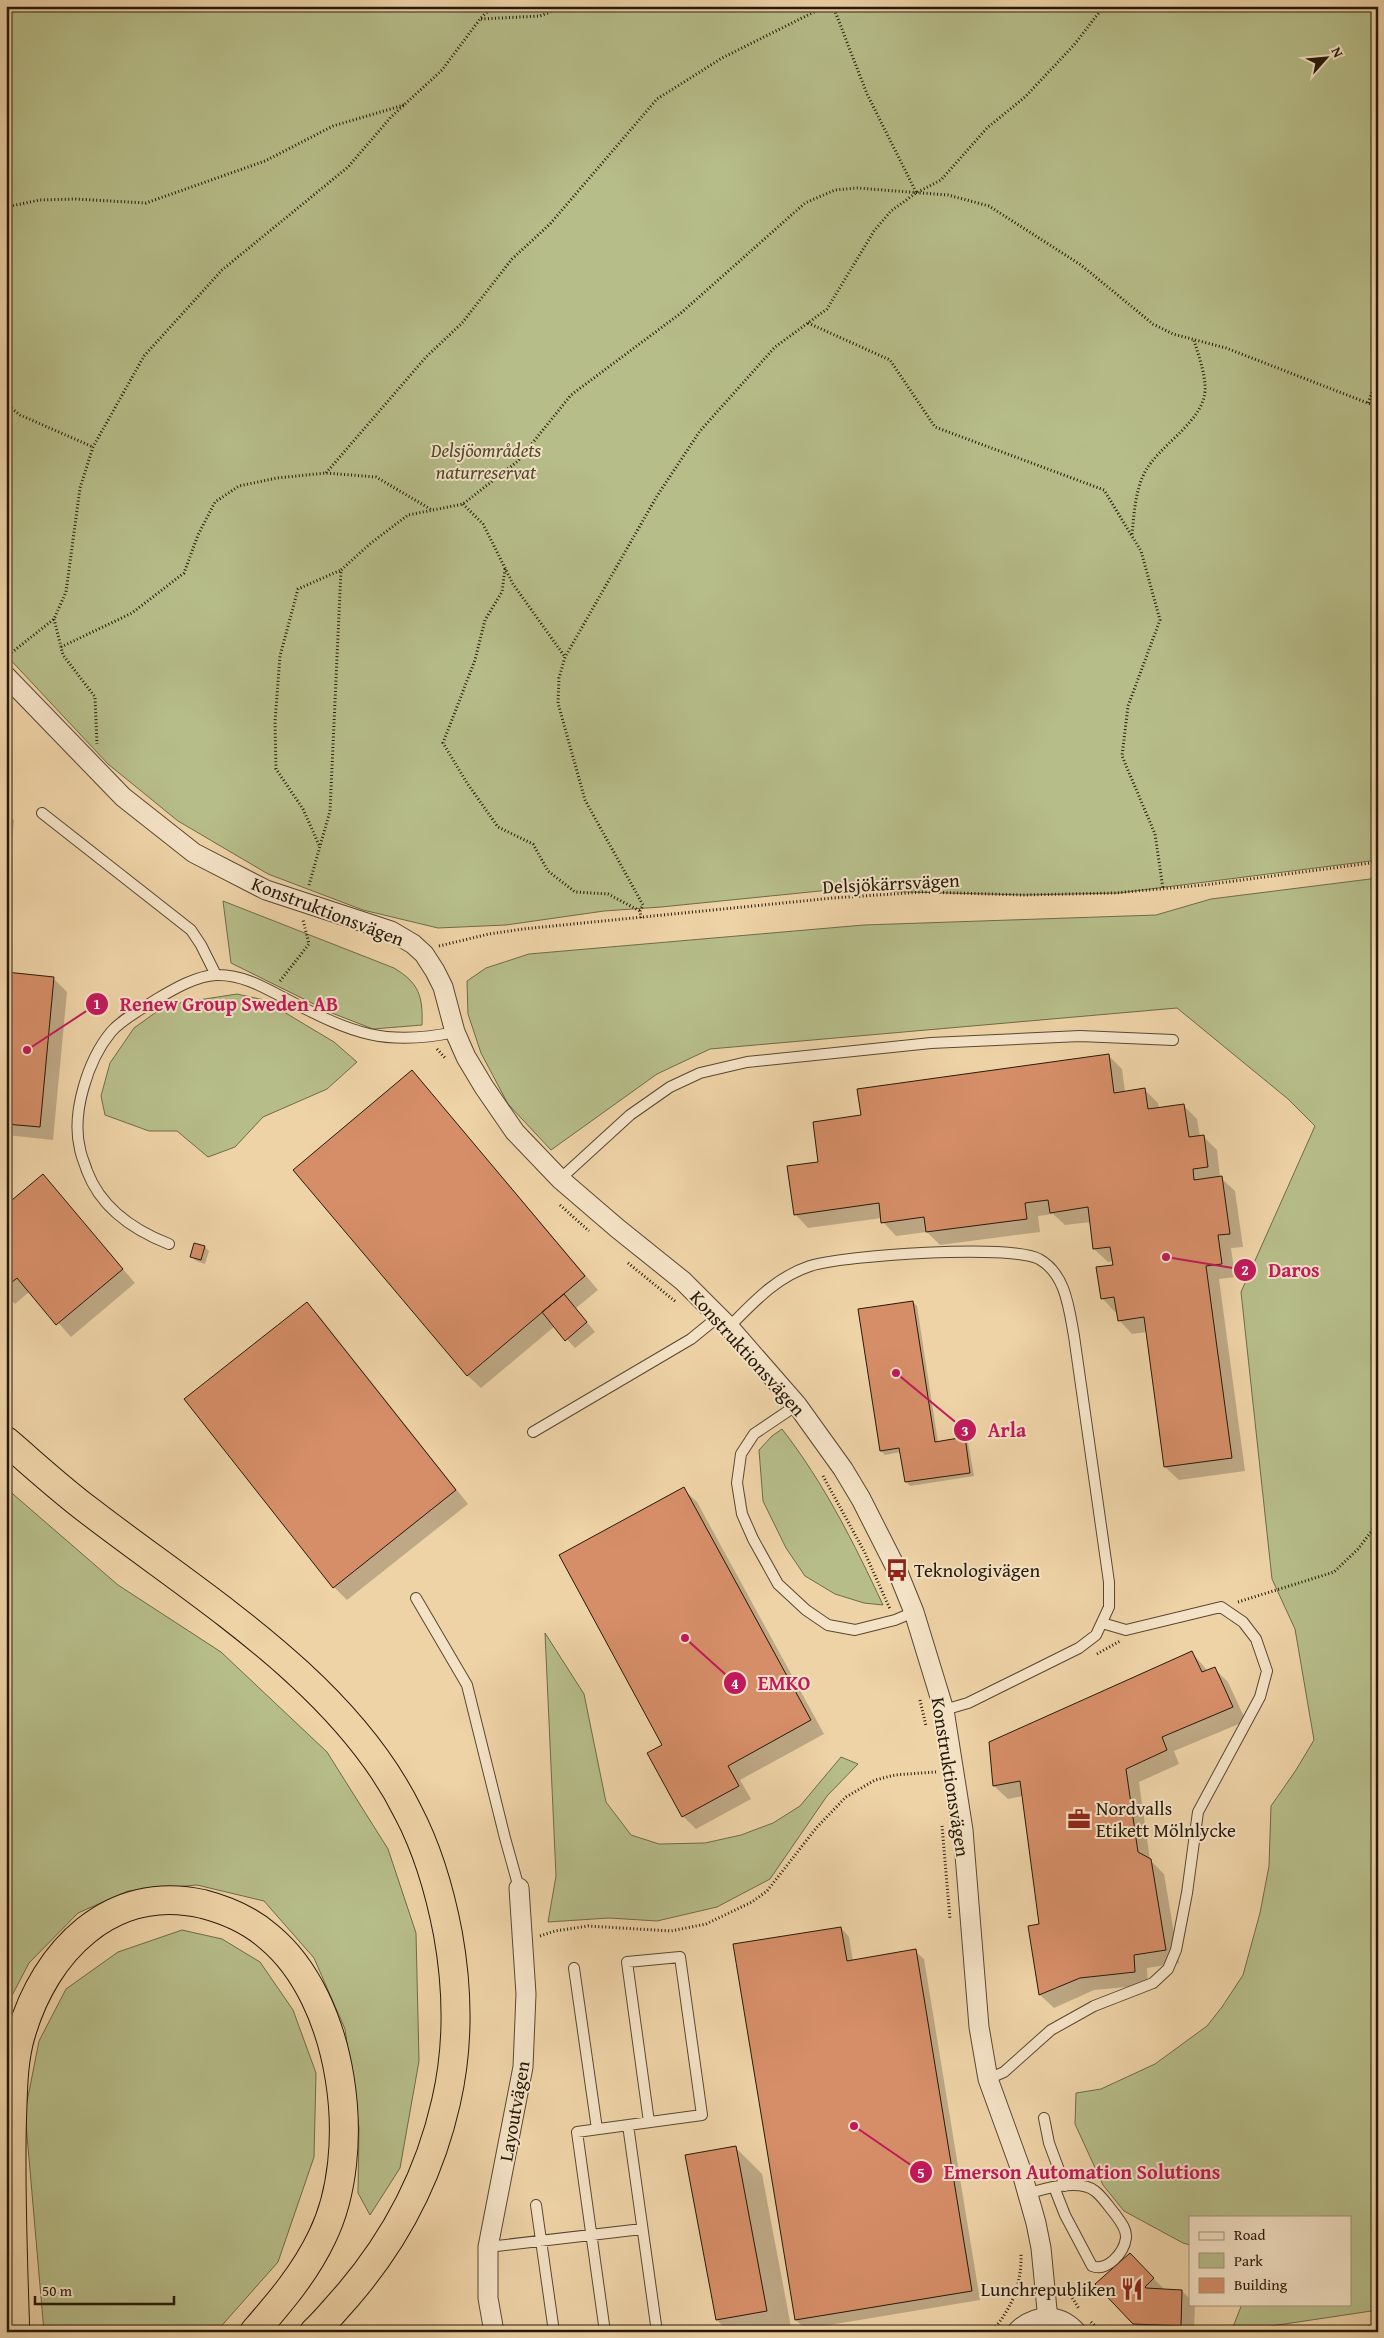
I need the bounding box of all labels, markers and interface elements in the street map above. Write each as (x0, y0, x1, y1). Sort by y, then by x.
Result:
north arrow (1302, 32, 1352, 82)
text: N (1327, 43, 1349, 61)
park label: Delsjöområdets naturreservat (430, 436, 541, 486)
street label: Delsjökärrsvägen (822, 865, 961, 901)
street label: Konstruktionsvägen (248, 869, 408, 953)
callout: Renew Group Sweden AB (85, 987, 349, 1022)
text: Renew Group Sweden AB (120, 989, 338, 1018)
text: 1 (93, 993, 101, 1014)
callout: Daros (1233, 1253, 1329, 1288)
text: Daros (1268, 1255, 1320, 1284)
text: 2 (1241, 1259, 1249, 1280)
street label: Konstruktionsvägen (684, 1284, 813, 1422)
callout: Arla (953, 1413, 1036, 1448)
text: Arla (988, 1415, 1027, 1444)
text: 3 (961, 1420, 969, 1441)
place label: Teknologivägen (914, 1556, 1040, 1584)
bus stop icon: Teknologivägen (884, 1557, 910, 1583)
callout: EMKO (722, 1666, 820, 1701)
text: EMKO (758, 1668, 810, 1697)
text: 4 (731, 1673, 739, 1694)
street label: Konstruktionsvägen (925, 1695, 977, 1859)
place label: Nordvalls Etikett Mölnlycke (1096, 1794, 1236, 1844)
office icon: Nordvalls Etikett Mölnlycke (1066, 1806, 1092, 1832)
street label: Layoutvägen (491, 2058, 537, 2163)
callout: Emerson Automation Solutions (909, 2155, 1230, 2190)
text: Emerson Automation Solutions (944, 2157, 1220, 2186)
text: 5 (917, 2162, 925, 2183)
legend (1189, 2216, 1352, 2306)
text: Road (1234, 2224, 1265, 2245)
text: Park (1234, 2250, 1263, 2271)
scale bar (35, 2273, 174, 2305)
text: Building (1234, 2274, 1288, 2295)
place label: Lunchrepubliken (981, 2275, 1116, 2303)
restaurant icon: Lunchrepubliken (1119, 2276, 1145, 2302)
text: 50 m (42, 2280, 73, 2301)

